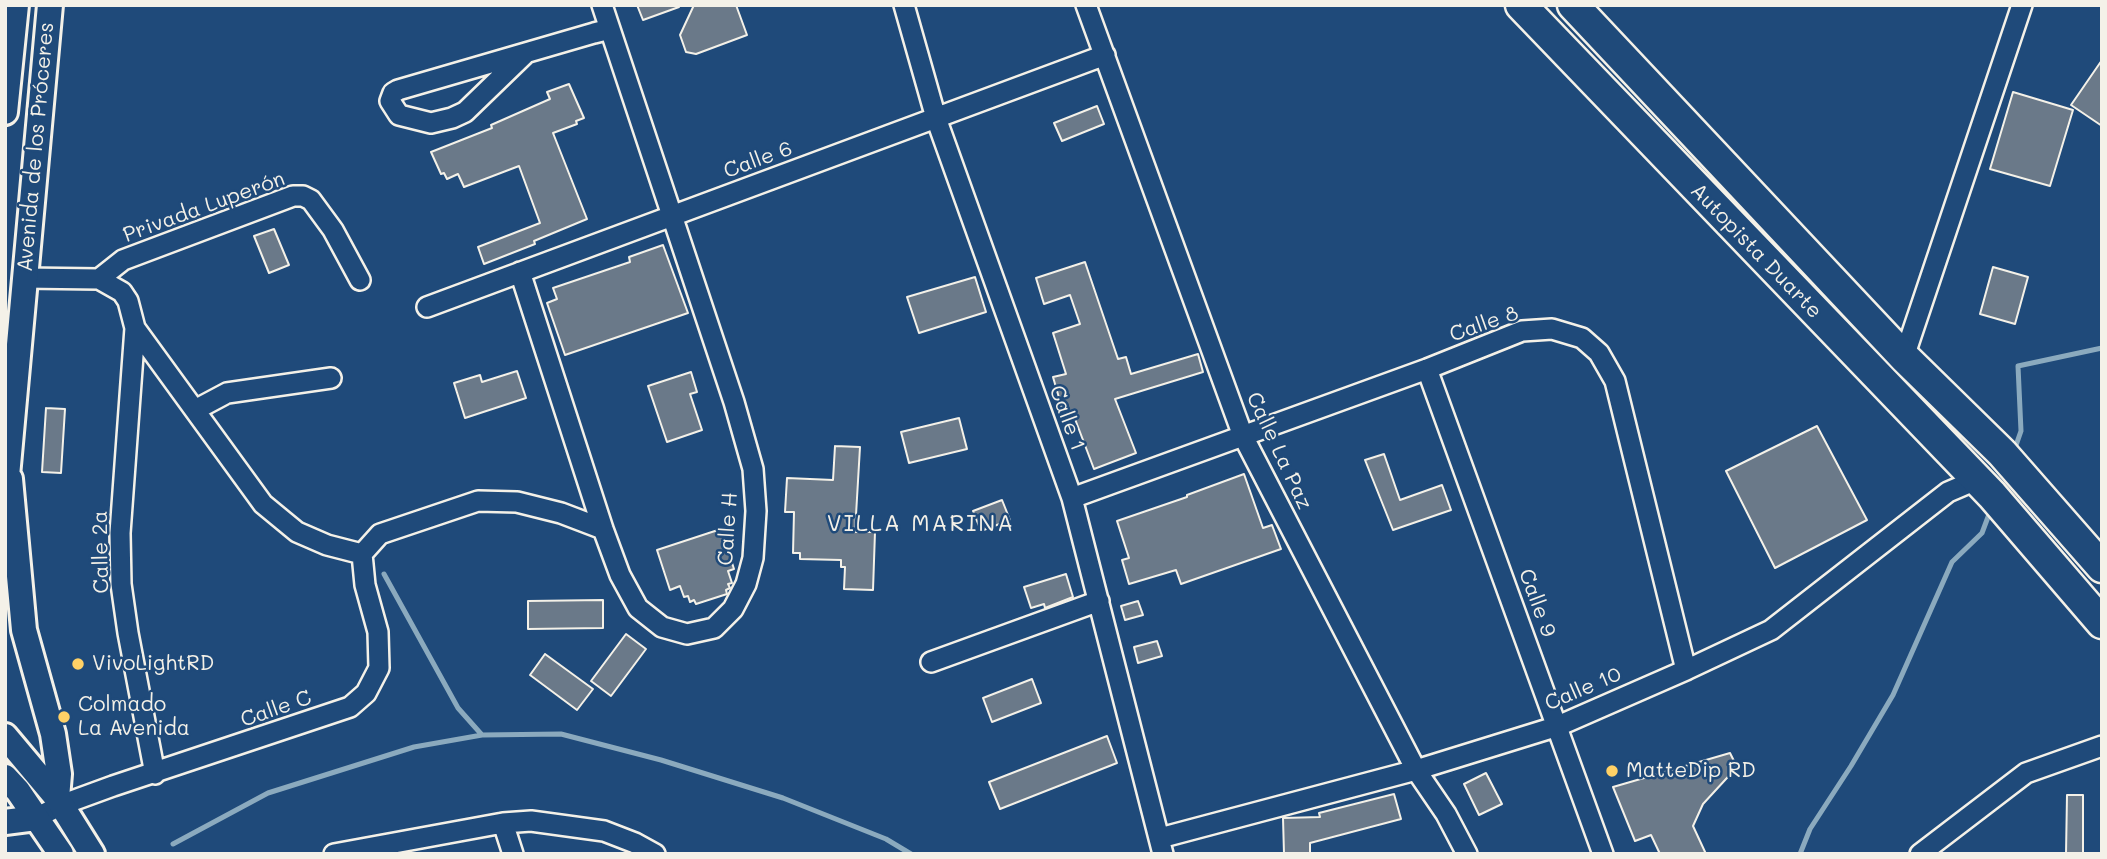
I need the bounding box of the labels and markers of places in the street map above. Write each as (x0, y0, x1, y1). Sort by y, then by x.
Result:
place label: VivoLightRD (92, 651, 214, 677)
marker: VivoLightRD (70, 656, 86, 672)
place label: Colmado La Avenida (78, 692, 190, 742)
marker: Colmado La Avenida (56, 709, 72, 725)
place label: MatteDip RD (1626, 758, 1756, 784)
marker: MatteDip RD (1604, 763, 1620, 779)

